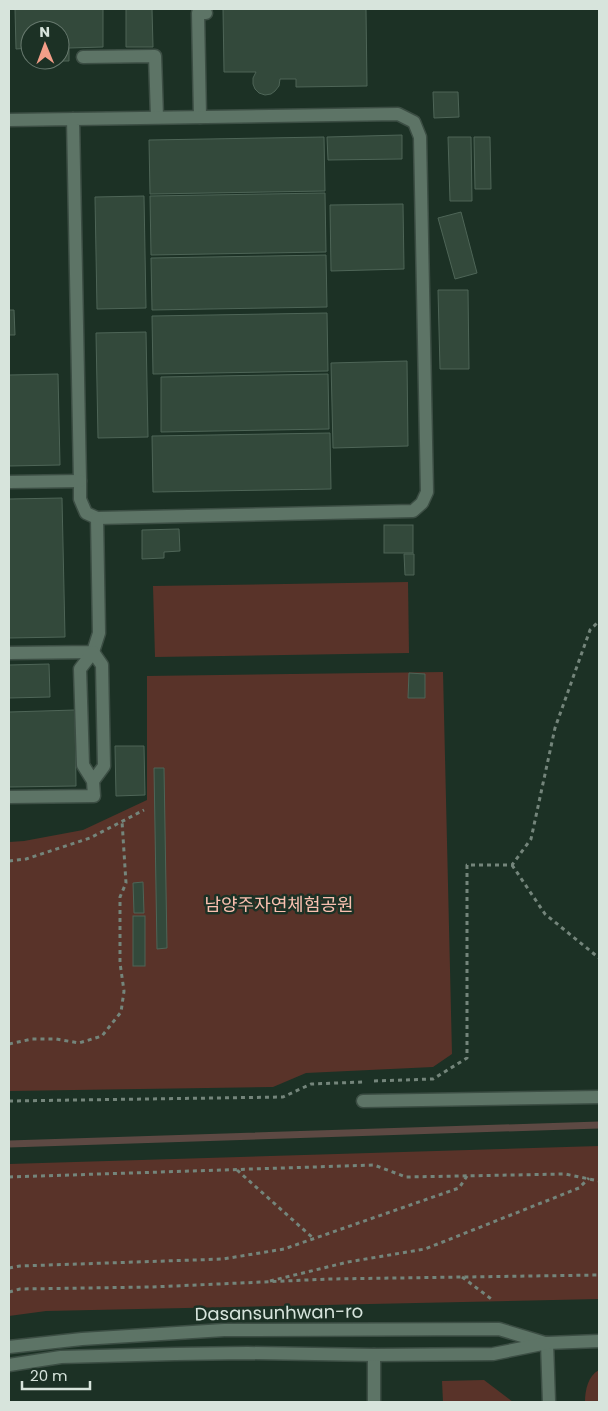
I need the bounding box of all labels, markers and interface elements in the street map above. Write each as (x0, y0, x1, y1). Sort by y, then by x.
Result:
north arrow (20, 20, 70, 70)
text: N (39, 22, 50, 42)
park label: 남양주자연체험공원 (204, 892, 354, 917)
street label: Dasansunhwan-ro (195, 1299, 363, 1326)
scale bar (22, 1358, 90, 1390)
text: 20 m (30, 1365, 68, 1386)

